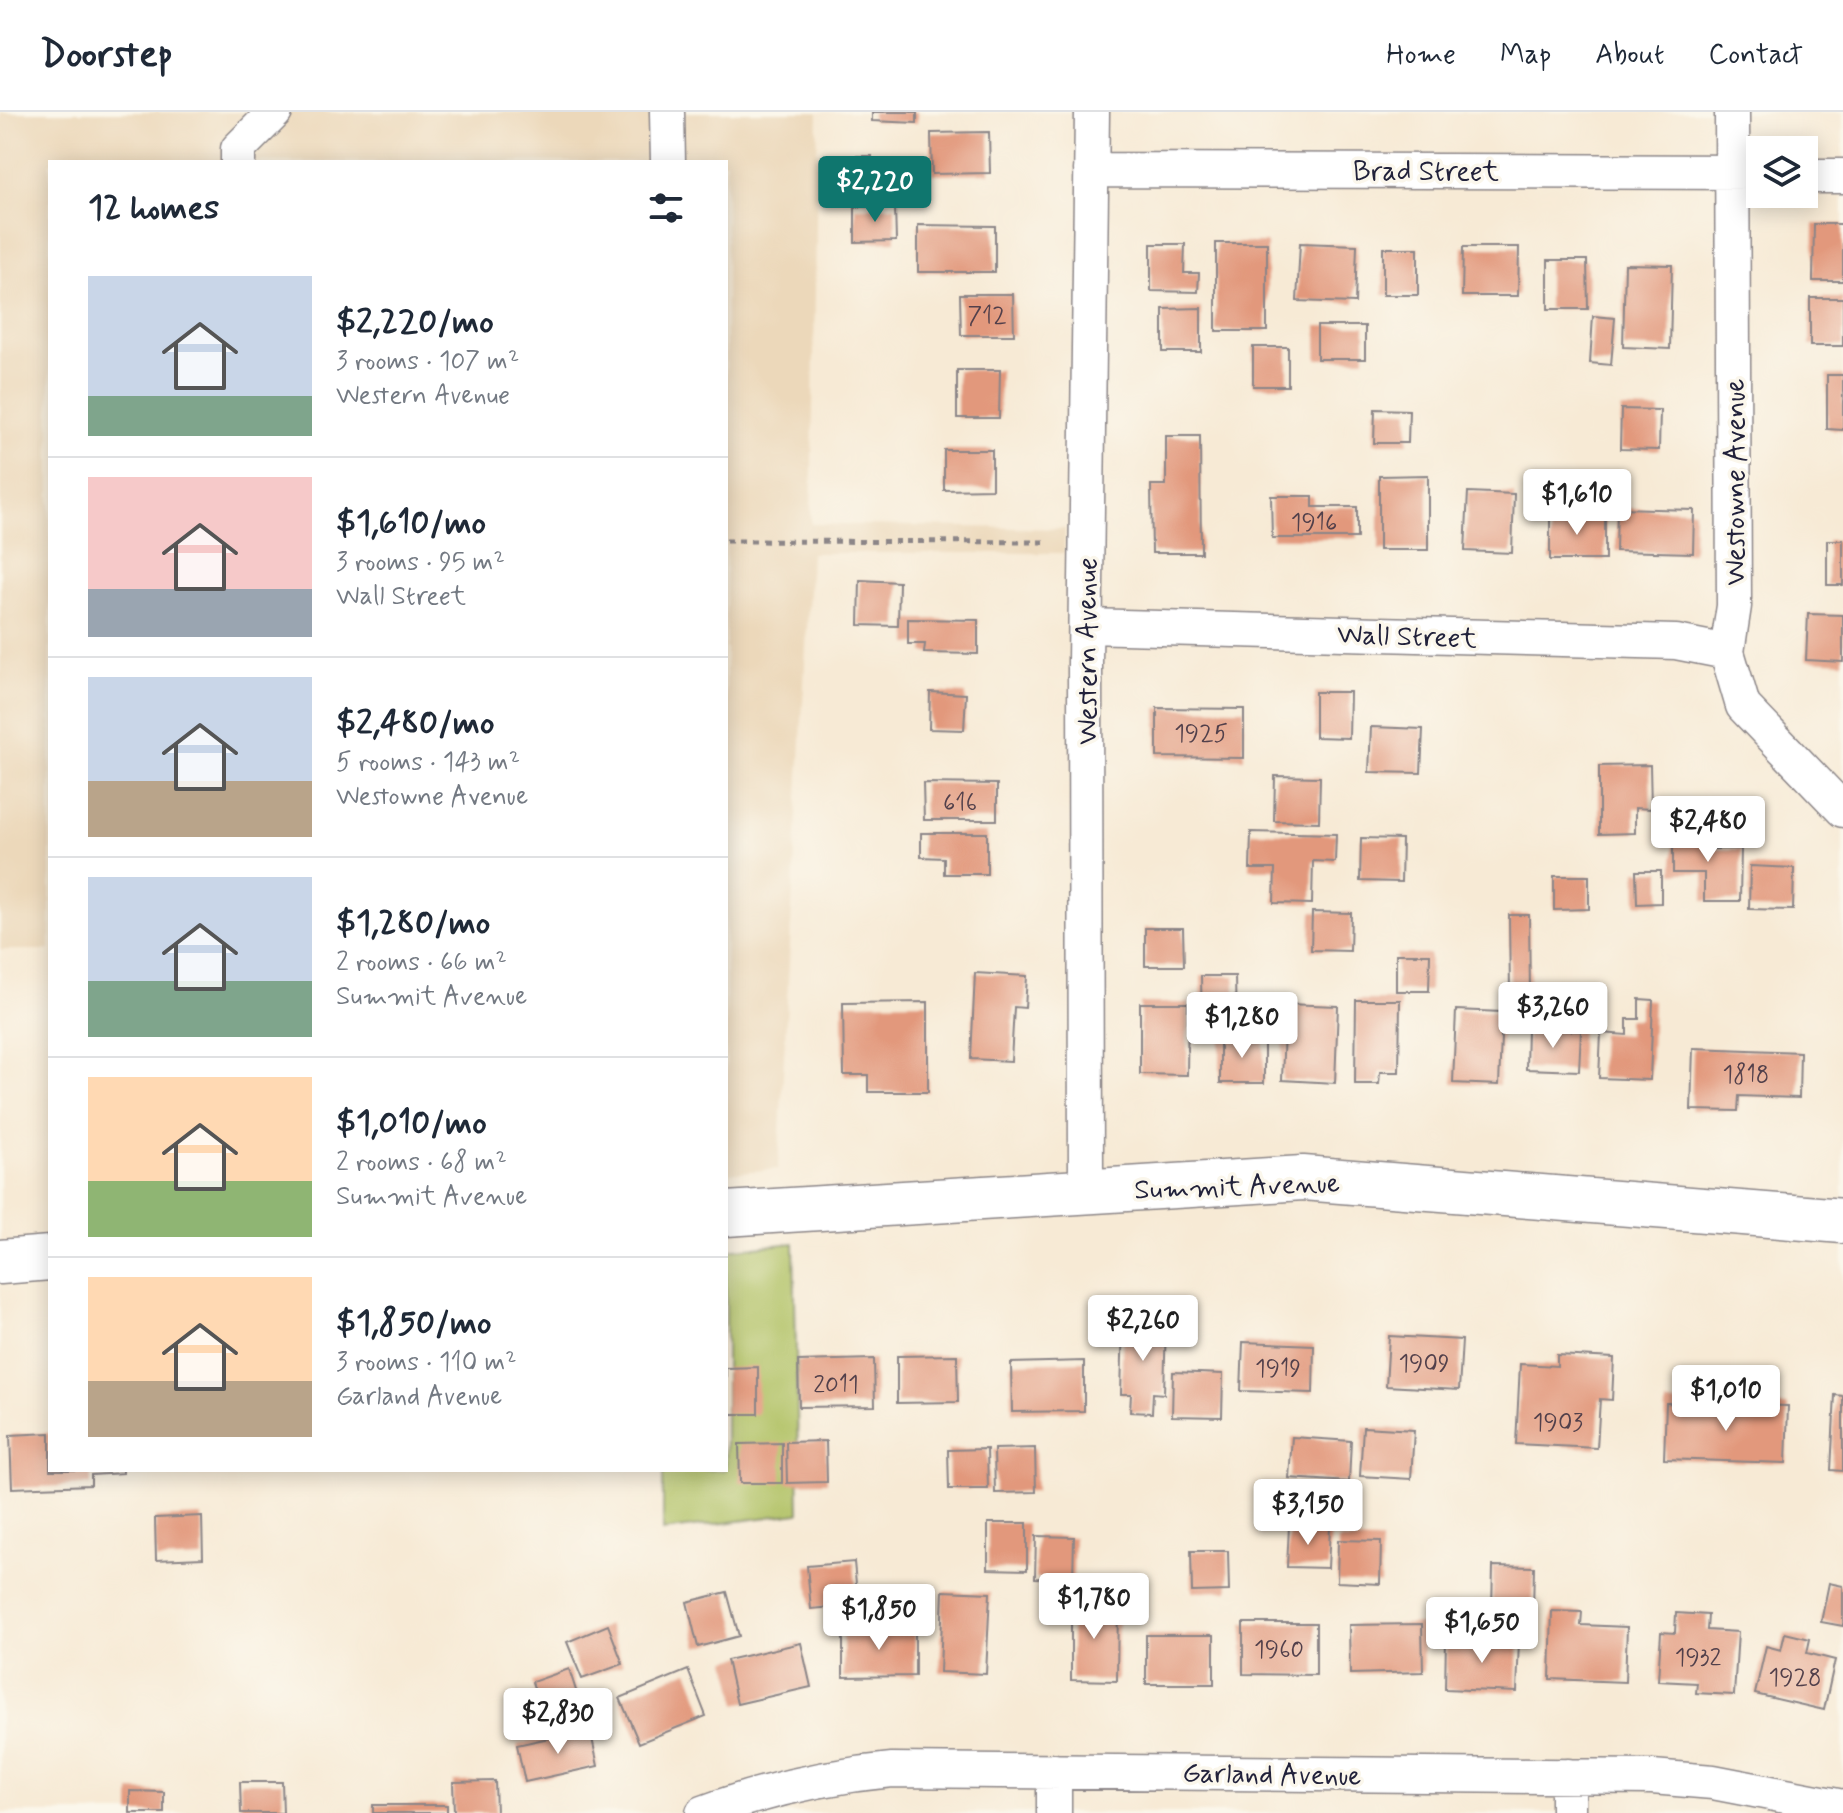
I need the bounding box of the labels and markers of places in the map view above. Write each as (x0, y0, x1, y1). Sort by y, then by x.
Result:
pin: $2,220 (810, 156, 940, 224)
pin: $1,610 (1512, 469, 1642, 537)
pin: $2,480 (1643, 796, 1773, 864)
pin: $3,260 (1488, 982, 1618, 1050)
pin: $1,280 (1177, 992, 1307, 1060)
pin: $2,260 (1078, 1295, 1208, 1363)
pin: $1,010 (1661, 1365, 1791, 1433)
pin: $3,150 (1243, 1479, 1373, 1547)
pin: $1,780 (1029, 1573, 1159, 1641)
pin: $1,850 (814, 1584, 944, 1652)
pin: $1,650 (1417, 1597, 1547, 1665)
pin: $2,830 (493, 1688, 623, 1756)

